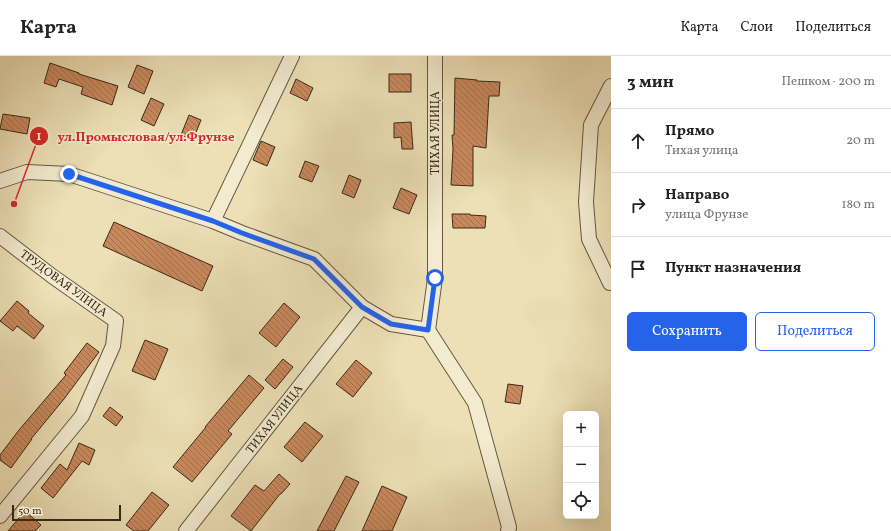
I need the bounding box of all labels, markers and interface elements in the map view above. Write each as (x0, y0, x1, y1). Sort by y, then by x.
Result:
text: Карта (20, 15, 77, 41)
text: Карта (680, 18, 718, 37)
text: Слои (740, 18, 773, 37)
text: Поделиться (795, 18, 871, 37)
text: 3 мин (627, 71, 674, 94)
text: Пешком · 200 m (781, 73, 875, 91)
street label: ТИХАЯ УЛИЦА (428, 91, 444, 175)
text: Прямо (665, 121, 714, 142)
callout: ул.Промысловая/ул.Фрунзе (29, 124, 243, 149)
text: 1 (37, 129, 42, 145)
text: ул.Промысловая/ул.Фрунзе (57, 129, 235, 147)
icon: ahead (627, 130, 649, 152)
text: 20 m (846, 132, 875, 150)
text: Тихая улица (665, 142, 738, 160)
route end (60, 165, 78, 183)
text: Направо (665, 185, 729, 206)
icon: right (627, 194, 649, 216)
text: 180 m (841, 196, 875, 214)
text: улица Фрунзе (665, 206, 748, 224)
street label: ТРУДОВАЯ УЛИЦА (16, 247, 111, 321)
icon: arrive (627, 258, 649, 280)
text: Пункт назначения (665, 258, 801, 279)
route start (426, 269, 444, 287)
button: Сохранить (627, 312, 747, 351)
button: Поделиться (755, 312, 875, 351)
street label: ТИХАЯ УЛИЦА (243, 381, 307, 458)
map controls (563, 411, 599, 519)
button: + (563, 411, 599, 447)
button: − (563, 447, 599, 483)
button: locate (563, 483, 599, 519)
scale bar (12, 503, 121, 522)
text: 50 m (18, 504, 42, 519)

